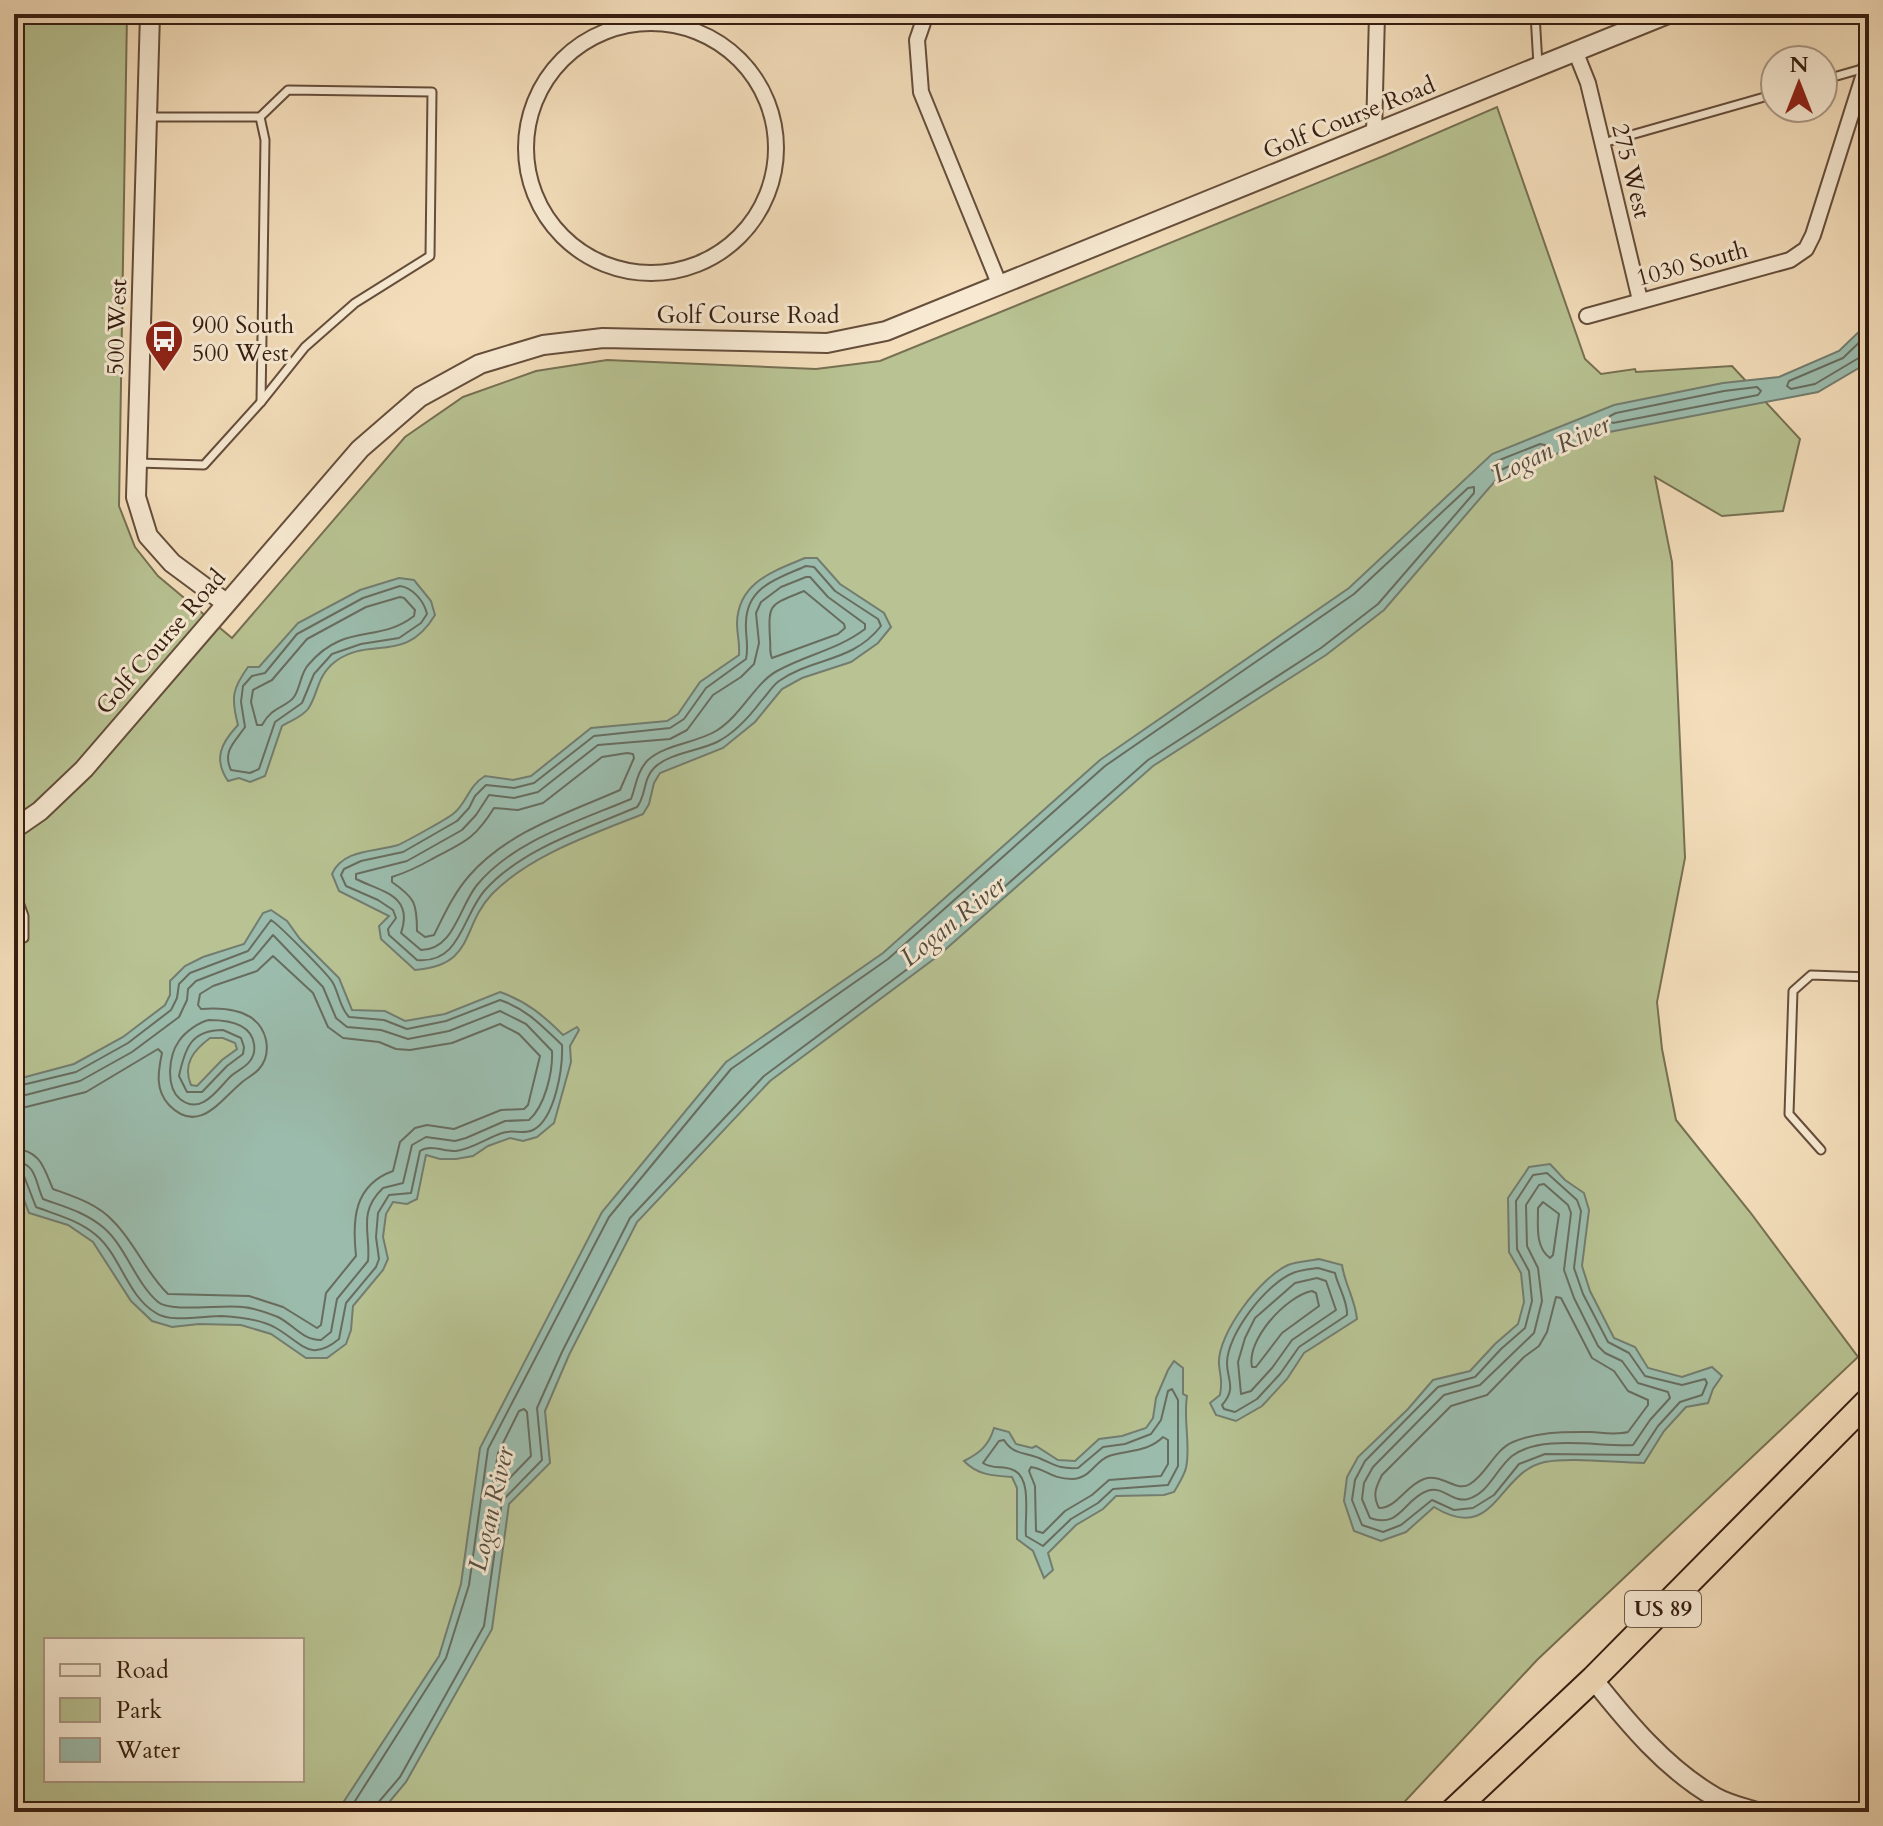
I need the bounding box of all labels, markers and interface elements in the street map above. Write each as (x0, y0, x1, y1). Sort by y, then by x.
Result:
north arrow (1759, 44, 1839, 124)
text: N (1789, 50, 1809, 80)
street label: Golf Course Road (1258, 68, 1440, 168)
street label: 275 West (1603, 120, 1659, 222)
street label: 1030 South (1632, 233, 1752, 295)
street label: 500 West (99, 278, 135, 376)
street label: Golf Course Road (656, 299, 840, 332)
place label: 900 South 500 West (192, 309, 294, 370)
bus stop icon: 900 South 500 West (143, 318, 185, 373)
water label: Logan River (1486, 406, 1617, 492)
street label: Golf Course Road (88, 562, 234, 722)
water label: Logan River (893, 867, 1014, 974)
water label: Logan River (460, 1442, 523, 1575)
road number: US 89 (1625, 1591, 1701, 1627)
legend (44, 1638, 304, 1782)
text: Road (116, 1654, 169, 1687)
text: Park (116, 1694, 162, 1727)
text: Water (115, 1734, 180, 1767)

